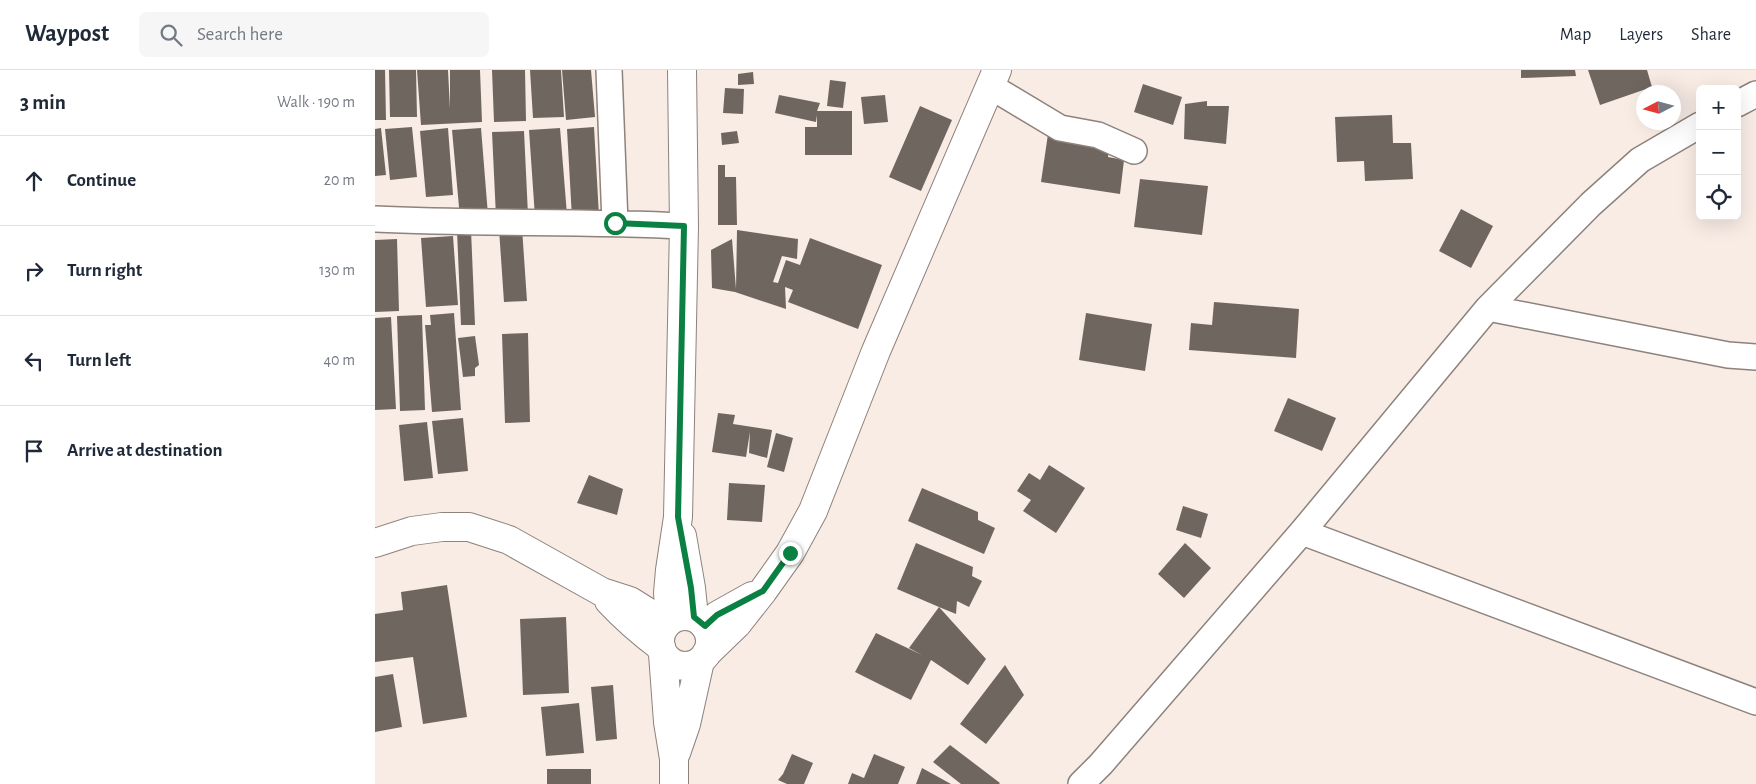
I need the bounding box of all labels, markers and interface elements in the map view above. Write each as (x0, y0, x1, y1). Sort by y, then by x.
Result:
search box (139, 12, 489, 57)
icon: search (157, 21, 185, 49)
text: Waypost (25, 22, 109, 46)
text: Search here (197, 25, 283, 44)
text: Map (1560, 26, 1591, 44)
text: Layers (1619, 26, 1663, 44)
text: Share (1691, 26, 1731, 44)
north arrow (1636, 85, 1681, 130)
map controls (1696, 85, 1741, 220)
button: + (1696, 85, 1741, 130)
text: 3 min (20, 92, 66, 113)
text: Walk · 190 m (277, 94, 355, 110)
button: − (1696, 130, 1741, 175)
icon: ahead (20, 167, 48, 195)
text: Continue (67, 171, 136, 190)
text: 20 m (324, 172, 355, 188)
button: locate (1696, 175, 1741, 220)
route start (604, 212, 627, 235)
icon: right (20, 257, 48, 285)
text: Turn right (67, 261, 142, 280)
text: 130 m (319, 262, 355, 278)
icon: left (20, 347, 48, 375)
text: Turn left (67, 351, 131, 370)
text: 40 m (323, 352, 355, 368)
icon: arrive (20, 437, 48, 465)
text: Arrive at destination (67, 441, 223, 460)
route end (779, 542, 802, 565)

